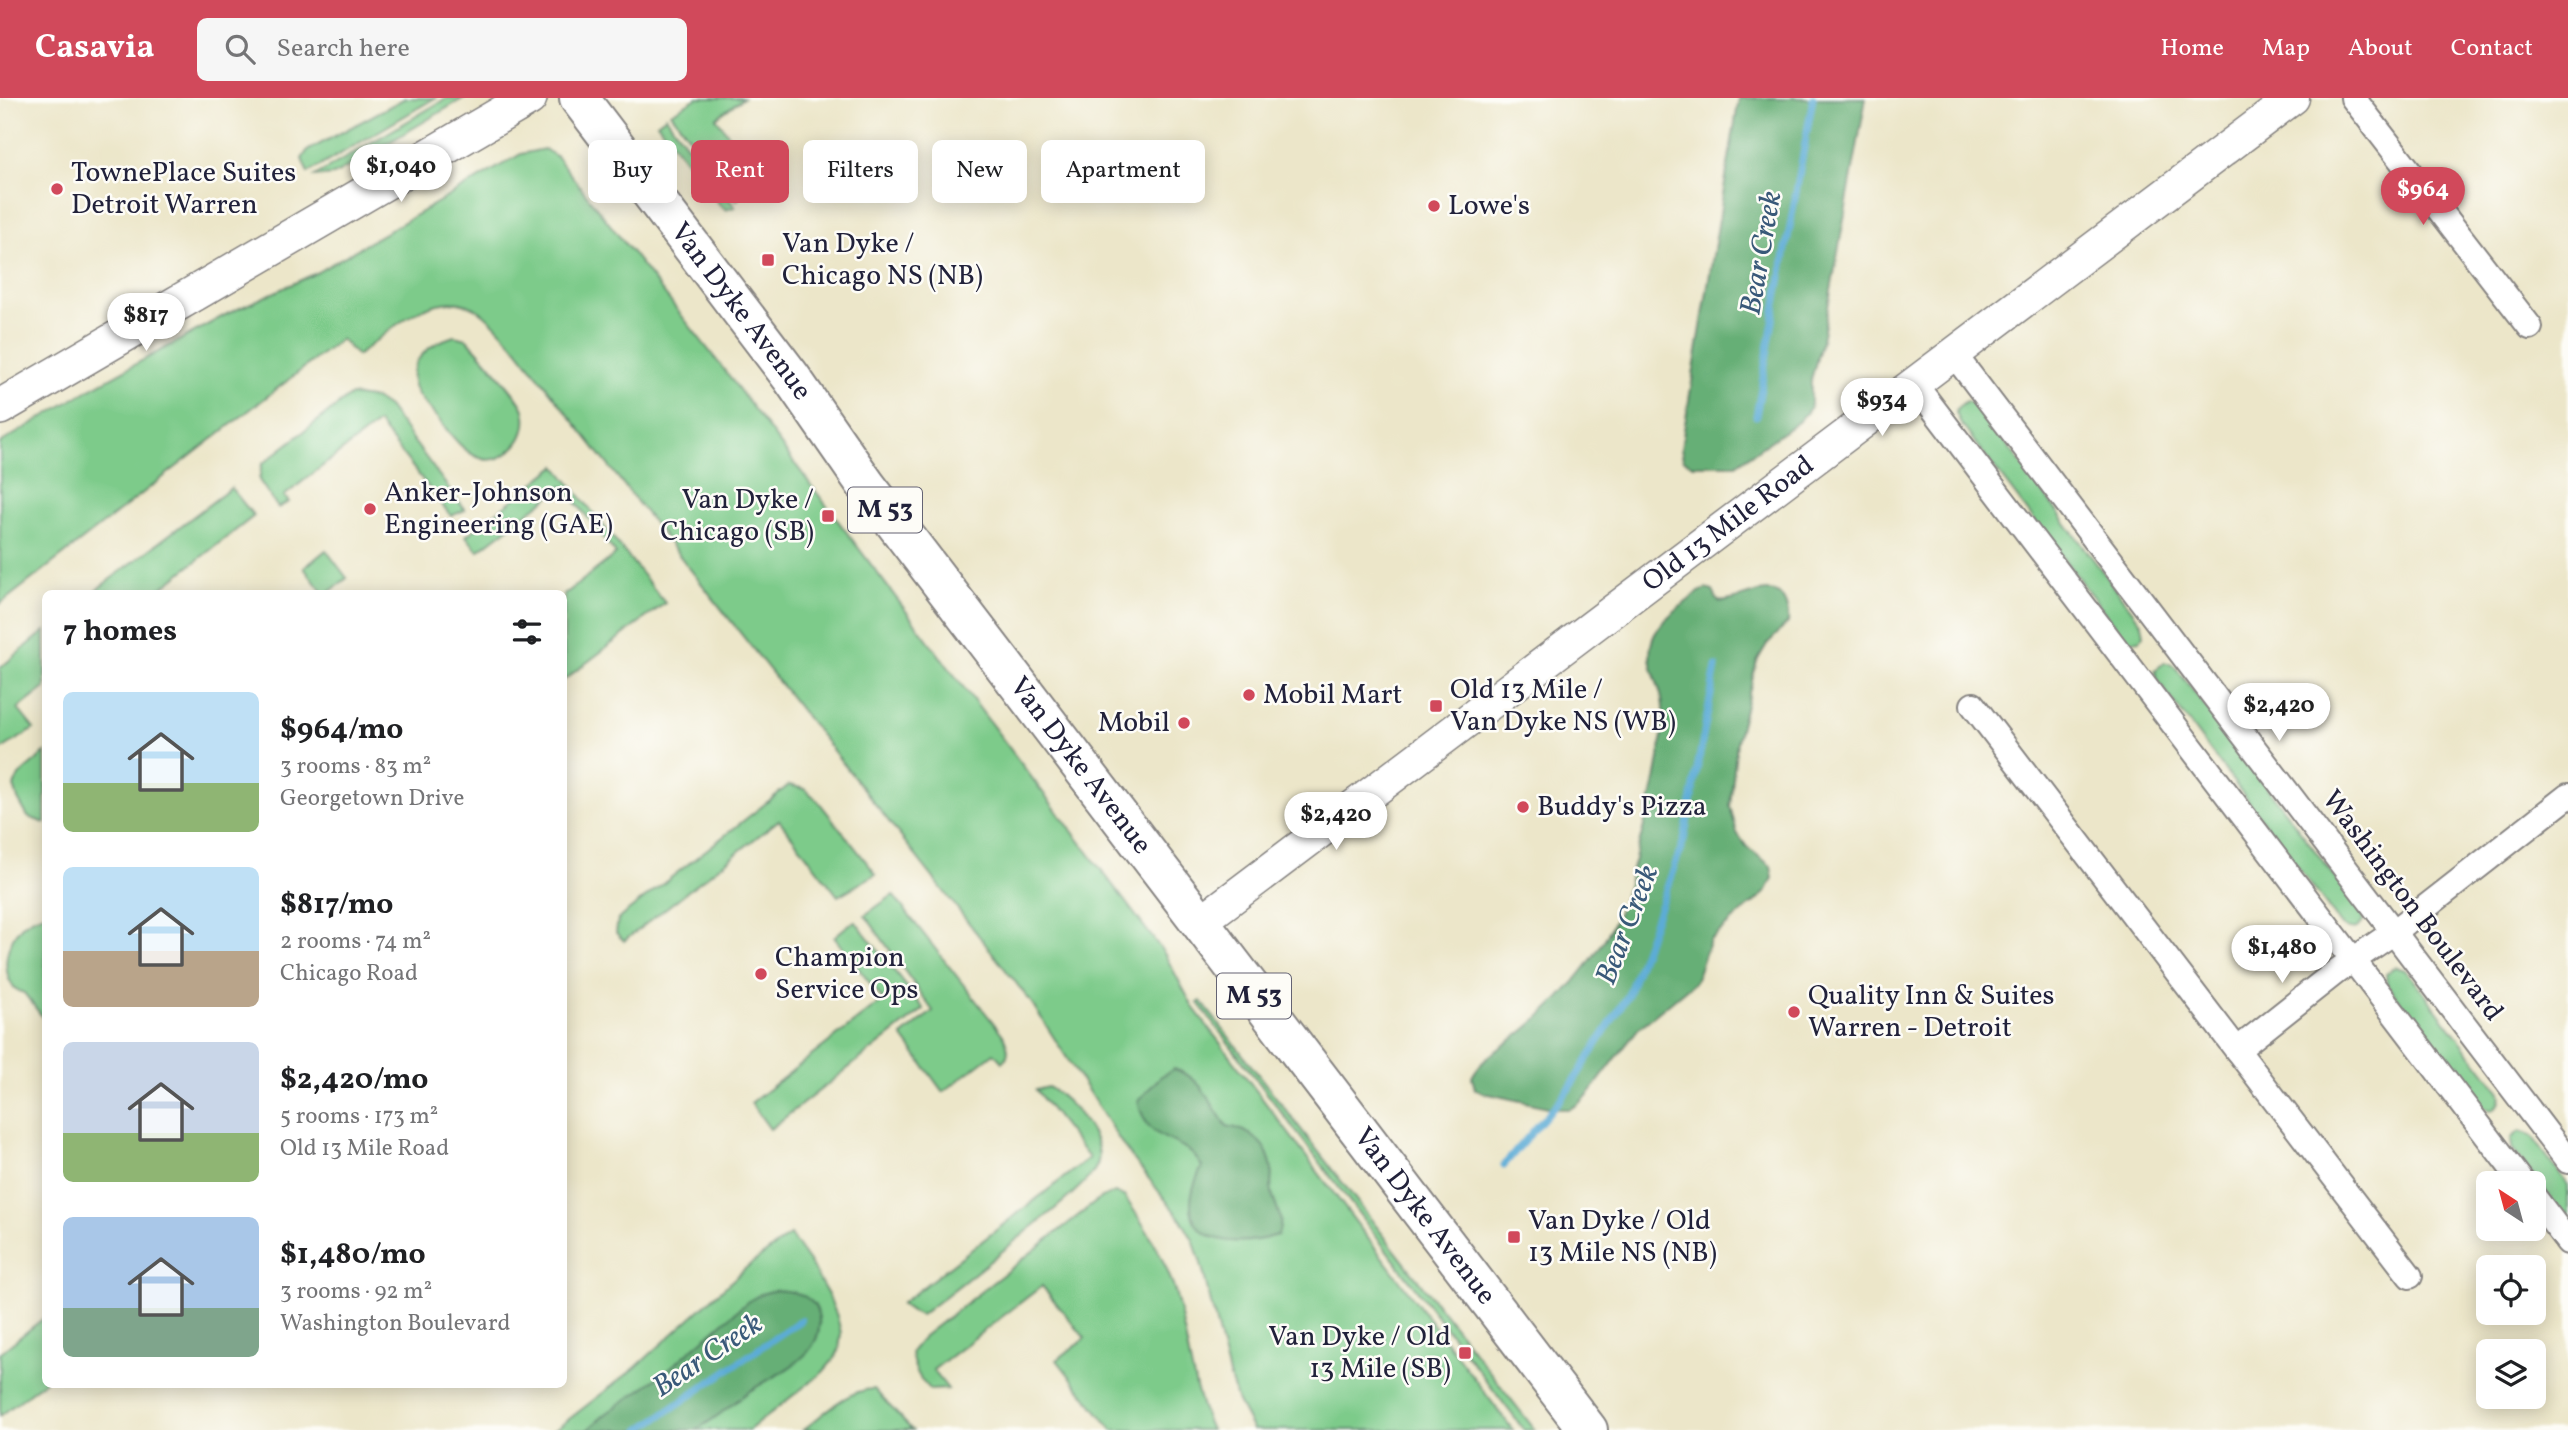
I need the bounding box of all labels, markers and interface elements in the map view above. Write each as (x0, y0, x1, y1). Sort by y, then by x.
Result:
search box (197, 18, 687, 81)
text: Casavia (35, 26, 155, 72)
icon: search (221, 30, 259, 68)
text: Search here (277, 31, 410, 67)
text: Home (2160, 32, 2224, 66)
text: Map (2262, 32, 2310, 66)
text: About (2348, 32, 2413, 66)
text: Contact (2451, 32, 2533, 66)
chip: Buy (588, 140, 677, 203)
chip: Rent (691, 140, 789, 203)
chip: Filters (803, 140, 918, 203)
chip: New (932, 140, 1027, 203)
chip: Apartment (1041, 140, 1205, 203)
pin: $1,040 (344, 144, 458, 204)
text: $1,040 (366, 151, 436, 183)
place label: TownePlace Suites Detroit Warren (71, 154, 296, 225)
pin: $964 (2382, 167, 2464, 227)
text: $964 (2397, 174, 2449, 206)
marker: TownePlace Suites Detroit Warren (49, 181, 65, 197)
place label: Lowe's (1448, 187, 1530, 226)
water label: Bear Creek (1730, 188, 1794, 318)
marker: Lowe's (1426, 198, 1442, 214)
street label: Van Dyke Avenue (661, 214, 821, 408)
place label: Van Dyke / Chicago NS (NB) (782, 225, 983, 296)
marker: Van Dyke / Chicago NS (NB) (760, 252, 776, 268)
pin: $817 (105, 294, 187, 353)
text: $817 (123, 300, 169, 332)
pin: $934 (1841, 378, 1923, 438)
text: $934 (1857, 385, 1907, 417)
street label: Old 13 Mile Road (1634, 446, 1822, 601)
place label: Anker-Johnson Engineering (GAE) (384, 474, 613, 545)
place label: Van Dyke / Chicago (SB) (660, 481, 814, 552)
road number: M 53 (848, 488, 922, 532)
marker: Anker-Johnson Engineering (GAE) (362, 501, 378, 517)
marker: Van Dyke / Chicago (SB) (820, 508, 836, 524)
text: 7 homes (63, 611, 177, 653)
icon: filters (508, 613, 546, 651)
street label: Van Dyke Avenue (1000, 669, 1161, 862)
place label: Old 13 Mile / Van Dyke NS (WB) (1450, 671, 1676, 742)
place label: Mobil Mart (1263, 676, 1402, 715)
pin: $2,420 (2222, 684, 2336, 743)
marker: Mobil Mart (1241, 687, 1257, 703)
text: $2,420 (2243, 690, 2315, 722)
marker: Old 13 Mile / Van Dyke NS (WB) (1428, 698, 1444, 714)
place label: Mobil (1098, 704, 1170, 743)
text: $964/mo (280, 709, 404, 751)
marker: Mobil (1176, 715, 1192, 731)
icon: home (119, 720, 203, 804)
text: 3 rooms · 83 m² (280, 751, 431, 783)
street label: Washington Boulevard (2312, 782, 2512, 1030)
text: Georgetown Drive (280, 783, 464, 815)
place label: Buddy's Pizza (1537, 788, 1707, 827)
pin: $2,420 (1279, 792, 1393, 852)
text: $2,420 (1300, 799, 1372, 831)
marker: Buddy's Pizza (1515, 799, 1531, 815)
water label: Bear Creek (1586, 859, 1670, 991)
text: $817/mo (280, 884, 393, 926)
icon: home (119, 895, 203, 979)
text: 2 rooms · 74 m² (280, 926, 431, 958)
pin: $1,480 (2225, 926, 2339, 985)
text: $1,480 (2247, 932, 2317, 964)
place label: Champion Service Ops (775, 939, 919, 1010)
text: Chicago Road (280, 958, 418, 990)
marker: Champion Service Ops (753, 966, 769, 982)
road number: M 53 (1217, 974, 1291, 1018)
place label: Quality Inn & Suites Warren - Detroit (1808, 977, 2055, 1048)
marker: Quality Inn & Suites Warren - Detroit (1786, 1004, 1802, 1020)
text: $2,420/mo (280, 1059, 429, 1101)
icon: home (119, 1070, 203, 1154)
text: 5 rooms · 173 m² (280, 1101, 438, 1133)
street label: Van Dyke Avenue (1344, 1119, 1505, 1313)
text: Old 13 Mile Road (280, 1133, 449, 1165)
north arrow (2476, 1171, 2546, 1241)
map controls (2476, 1171, 2546, 1409)
place label: Van Dyke / Old 13 Mile NS (NB) (1528, 1202, 1717, 1273)
marker: Van Dyke / Old 13 Mile NS (NB) (1506, 1229, 1522, 1245)
text: $1,480/mo (280, 1234, 426, 1276)
icon: home (119, 1245, 203, 1329)
button: locate (2476, 1255, 2546, 1325)
text: 3 rooms · 92 m² (280, 1276, 432, 1308)
water label: Bear Creek (644, 1304, 772, 1408)
text: Washington Boulevard (280, 1308, 511, 1340)
place label: Van Dyke / Old 13 Mile (SB) (1268, 1318, 1451, 1389)
button: layers (2476, 1339, 2546, 1409)
marker: Van Dyke / Old 13 Mile (SB) (1457, 1345, 1473, 1361)

